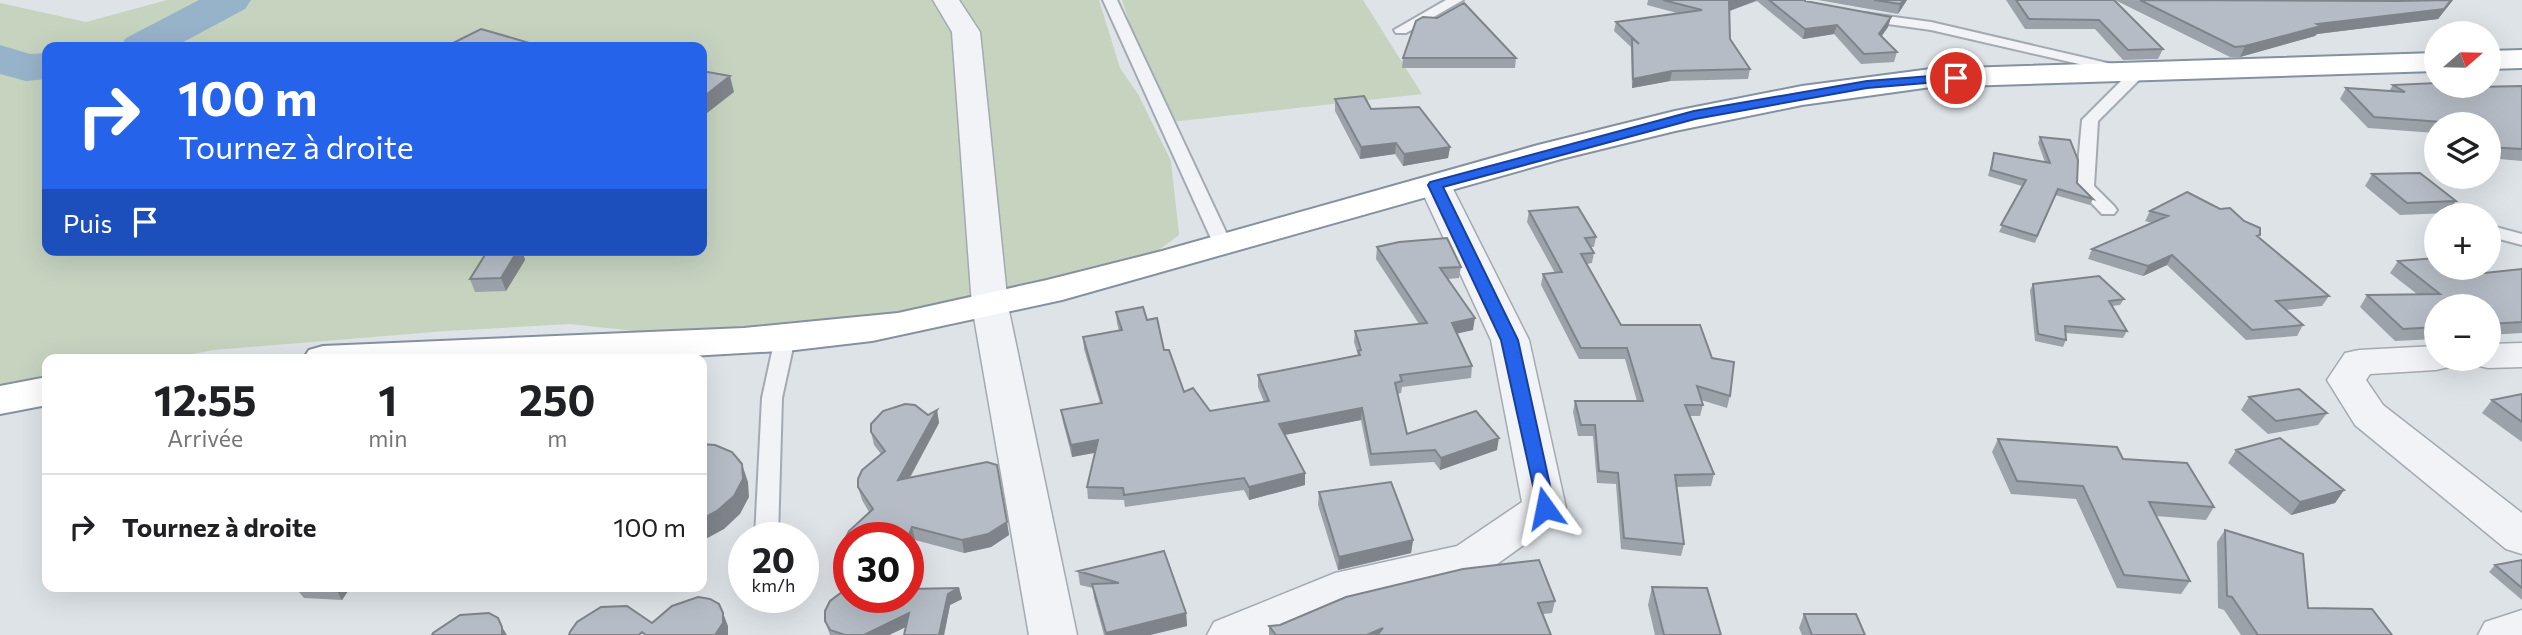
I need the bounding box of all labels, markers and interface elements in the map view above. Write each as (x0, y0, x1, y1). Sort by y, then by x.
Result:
north arrow (2424, 21, 2501, 98)
map controls (2424, 21, 2501, 371)
pin (1926, 48, 1986, 108)
icon: arrive (1937, 59, 1975, 97)
text: 100 m (178, 66, 317, 126)
icon: right (63, 70, 154, 161)
button: layers (2424, 112, 2501, 189)
text: Tournez à droite (178, 126, 414, 166)
icon: arrive (126, 203, 164, 241)
button: + (2424, 203, 2501, 280)
text: Puis (63, 207, 112, 238)
button: − (2424, 294, 2501, 371)
text: 12:55 (154, 373, 257, 425)
text: 1 (378, 373, 397, 425)
text: 250 (519, 373, 595, 425)
text: Arrivée (167, 424, 243, 452)
text: min (368, 424, 407, 452)
text: m (547, 424, 567, 452)
position arrow (1508, 471, 1582, 545)
icon: right (63, 508, 101, 546)
text: Tournez à droite (122, 511, 317, 542)
text: 100 m (613, 511, 686, 542)
speed limit sign: 30 (833, 522, 924, 613)
text: 20 (752, 537, 795, 580)
text: km/h (752, 574, 795, 596)

